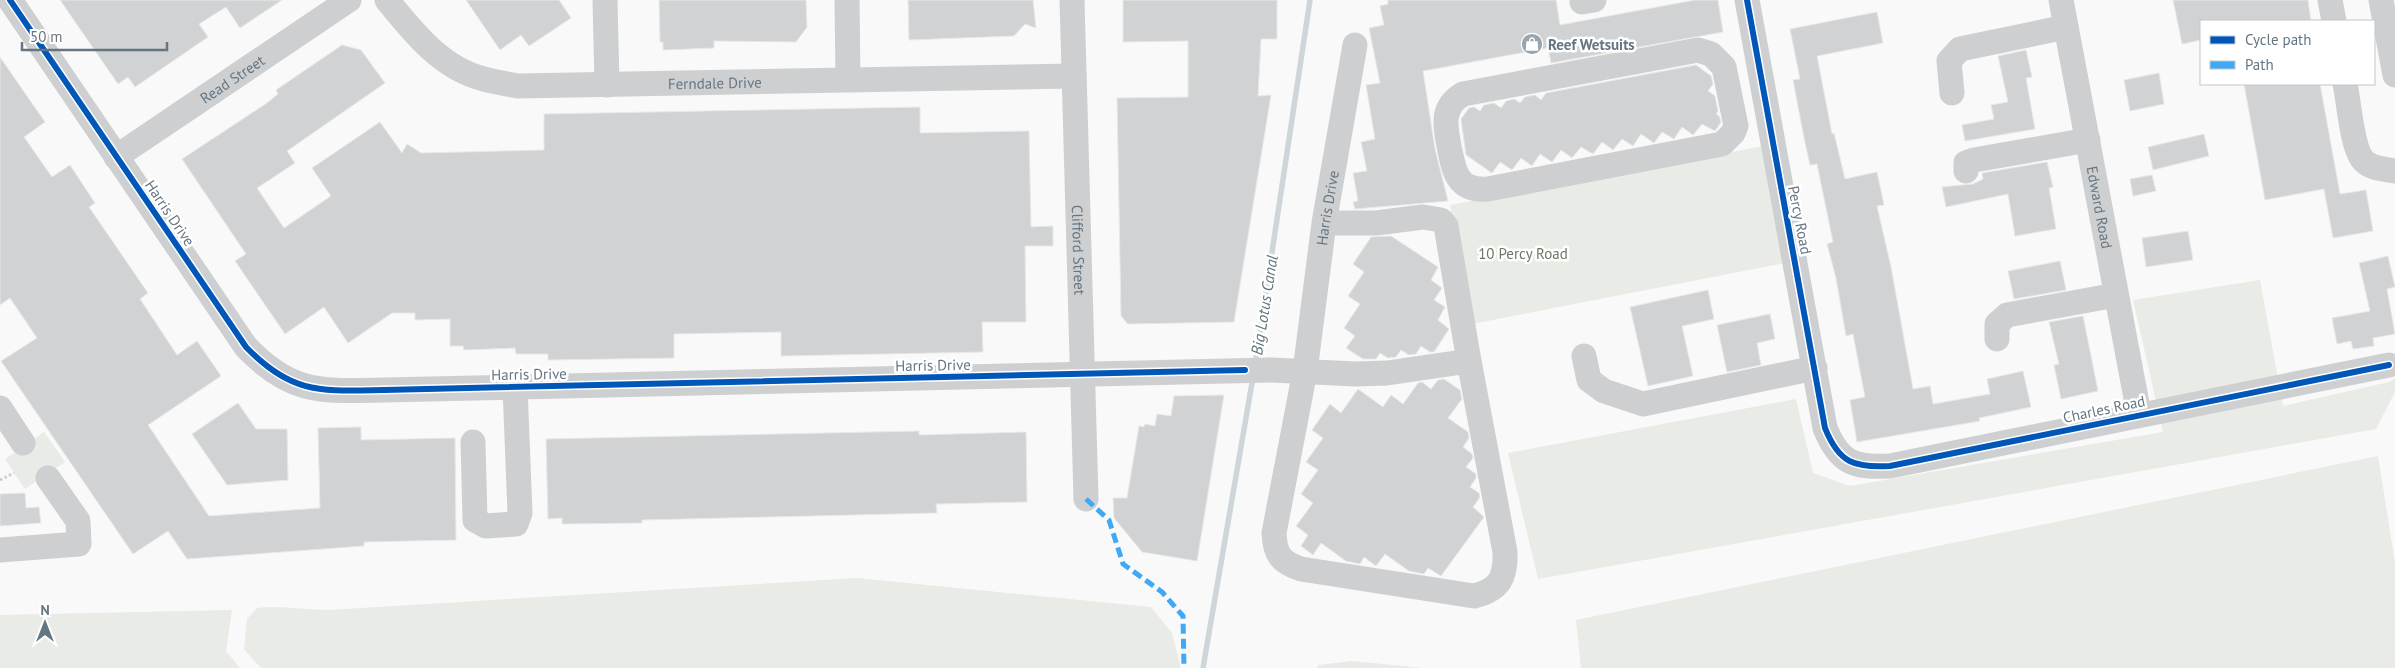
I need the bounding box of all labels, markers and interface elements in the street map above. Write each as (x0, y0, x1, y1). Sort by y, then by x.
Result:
scale bar (22, 20, 168, 52)
legend (2200, 20, 2375, 85)
text: 50 m (30, 27, 63, 46)
text: Cycle path (2245, 30, 2311, 49)
shop icon: Reef Wetsuits (1520, 32, 1544, 56)
place label: Reef Wetsuits (1548, 35, 1635, 54)
street label: Read Street (196, 50, 268, 107)
text: Path (2245, 55, 2274, 74)
street label: Ferndale Drive (668, 72, 762, 93)
street label: Edward Road (2083, 165, 2117, 250)
street label: Harris Drive (1312, 169, 1343, 246)
street label: Harris Drive (141, 176, 199, 250)
street label: Percy Road (1784, 184, 1816, 256)
street label: Clifford Street (1068, 205, 1090, 295)
park label: 10 Percy Road (1478, 244, 1568, 263)
water label: Big Lotus Canal (1246, 253, 1282, 356)
street label: Harris Drive (895, 355, 971, 375)
street label: Harris Drive (491, 364, 567, 384)
street label: Charles Road (2061, 391, 2147, 427)
north arrow (20, 598, 70, 648)
text: N (40, 601, 50, 619)

